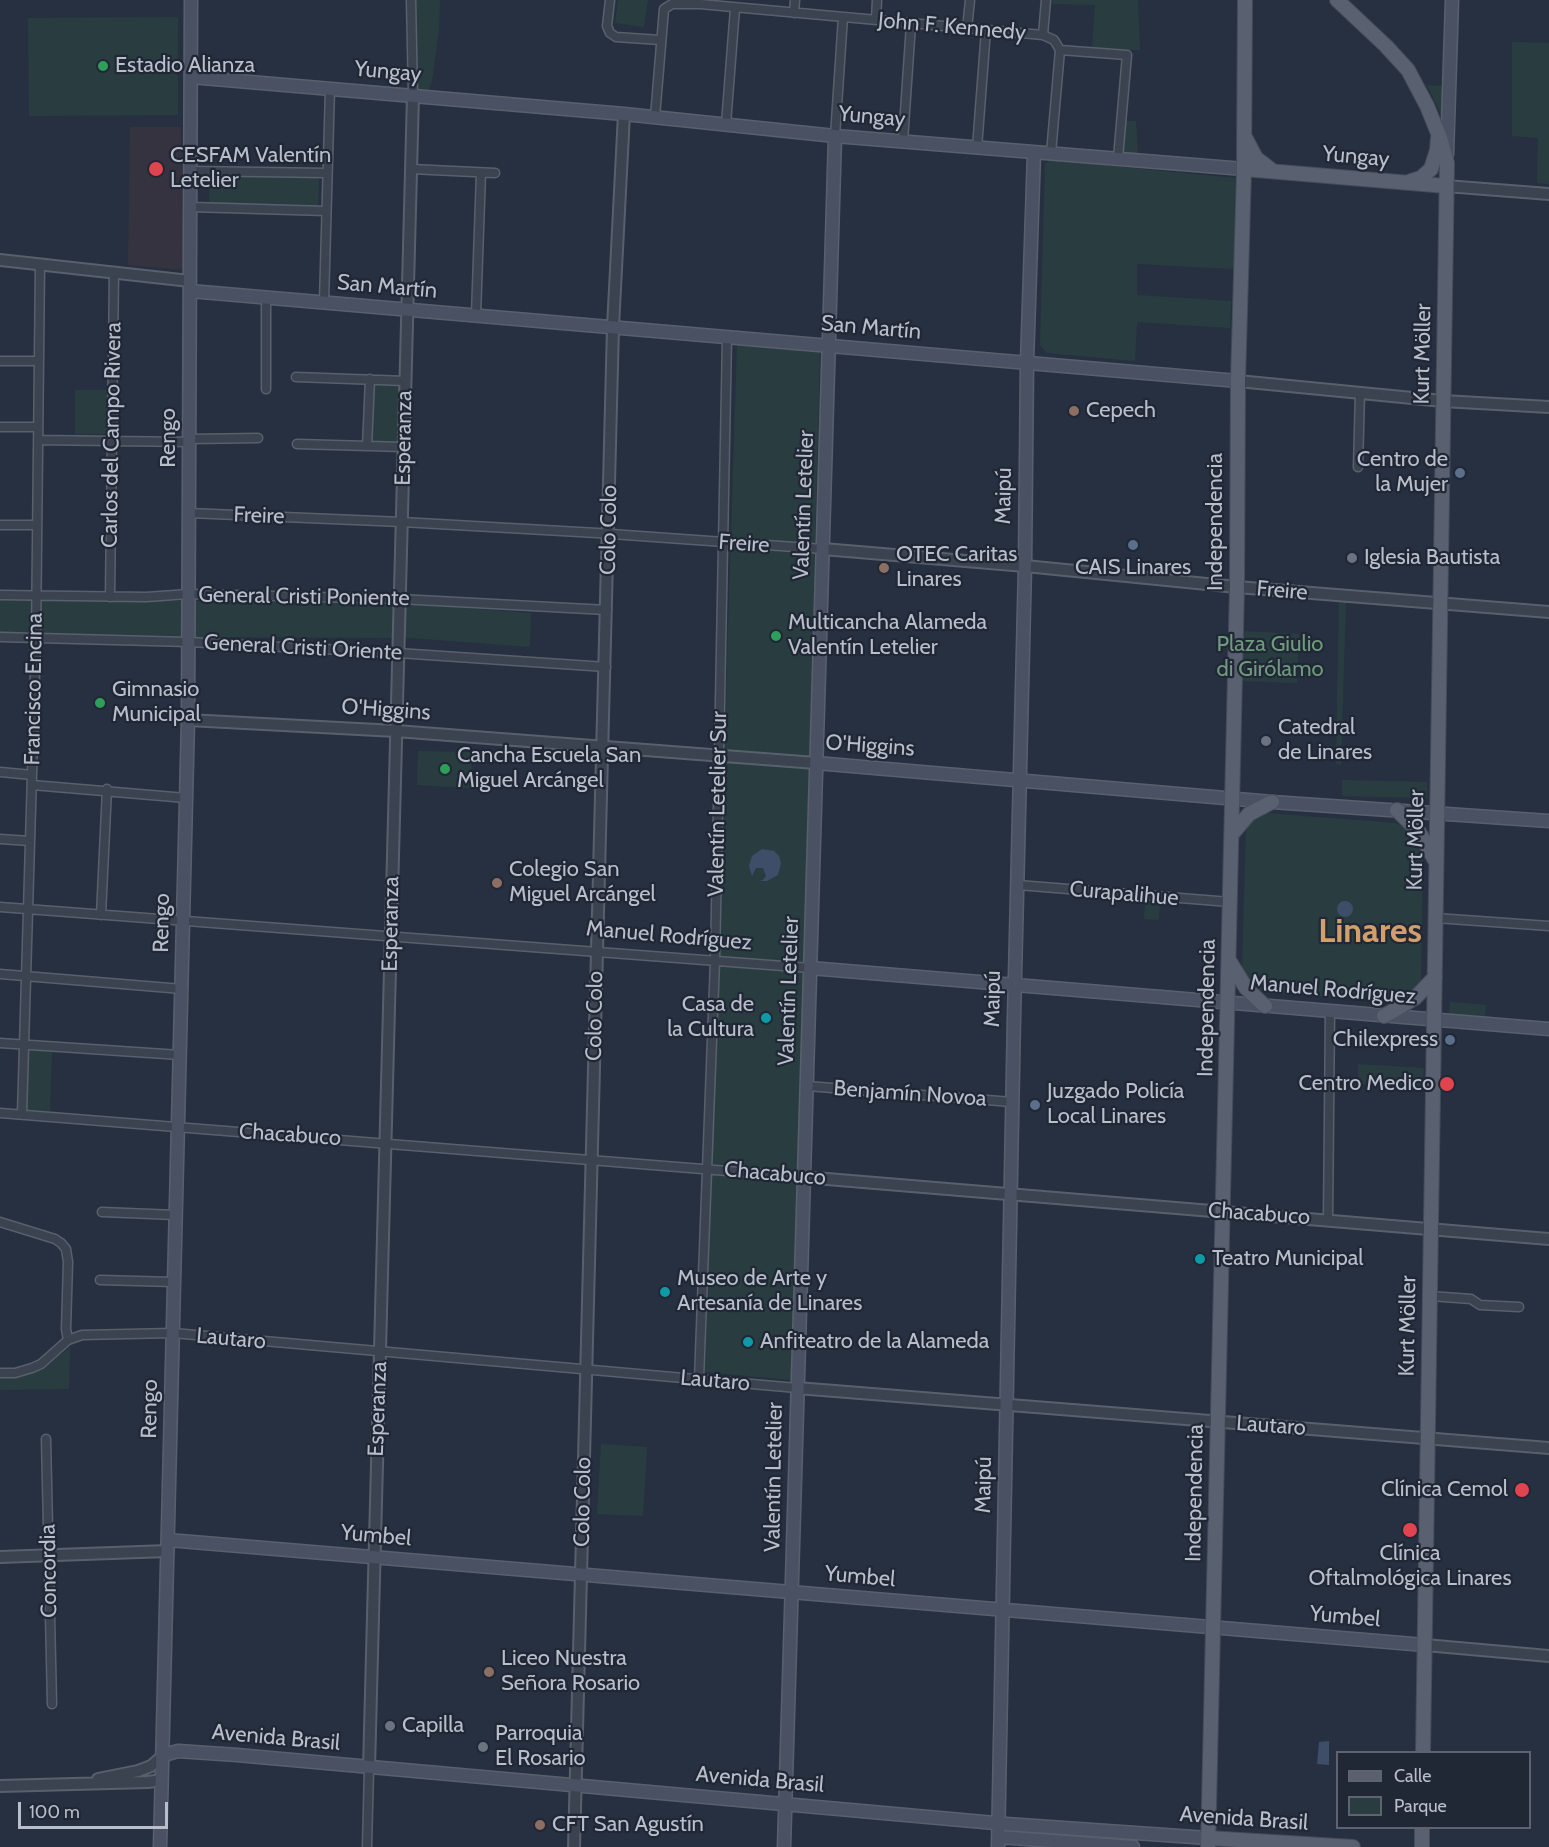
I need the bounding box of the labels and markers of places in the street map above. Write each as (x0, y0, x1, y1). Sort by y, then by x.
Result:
place label: Estadio Alianza (115, 53, 255, 79)
marker: Estadio Alianza (96, 59, 110, 73)
place label: CESFAM Valentín Letelier (170, 143, 331, 194)
marker: CESFAM Valentín Letelier (147, 160, 165, 178)
place label: Cepech (1086, 398, 1156, 424)
marker: Cepech (1067, 404, 1081, 418)
place label: Centro de la Mujer (1357, 447, 1448, 499)
marker: Centro de la Mujer (1453, 466, 1467, 480)
marker: CAIS Linares (1126, 538, 1140, 552)
place label: OTEC Caritas Linares (896, 542, 1017, 594)
place label: Iglesia Bautista (1364, 545, 1500, 571)
marker: Iglesia Bautista (1345, 551, 1359, 565)
place label: CAIS Linares (1075, 555, 1191, 581)
marker: OTEC Caritas Linares (877, 561, 891, 575)
place label: Multicancha Alameda Valentín Letelier (788, 610, 987, 662)
marker: Multicancha Alameda Valentín Letelier (769, 629, 783, 643)
place label: Gimnasio Municipal (112, 677, 201, 728)
marker: Gimnasio Municipal (93, 696, 107, 710)
place label: Catedral de Linares (1278, 715, 1372, 766)
marker: Catedral de Linares (1259, 734, 1273, 748)
place label: Cancha Escuela San Miguel Arcángel (457, 743, 641, 794)
marker: Cancha Escuela San Miguel Arcángel (438, 762, 452, 776)
place label: Colegio San Miguel Arcángel (509, 857, 656, 908)
marker: Colegio San Miguel Arcángel (490, 876, 504, 890)
place label: Casa de la Cultura (667, 992, 754, 1044)
marker: Casa de la Cultura (759, 1011, 773, 1025)
place label: Chilexpress (1333, 1027, 1438, 1053)
marker: Chilexpress (1443, 1033, 1457, 1047)
place label: Centro Medico (1299, 1071, 1434, 1097)
marker: Centro Medico (1438, 1075, 1456, 1093)
place label: Juzgado Policía Local Linares (1047, 1079, 1184, 1130)
marker: Juzgado Policía Local Linares (1028, 1098, 1042, 1112)
place label: Teatro Municipal (1212, 1246, 1363, 1272)
marker: Teatro Municipal (1193, 1252, 1207, 1266)
place label: Museo de Arte y Artesanía de Linares (677, 1266, 862, 1318)
marker: Museo de Arte y Artesanía de Linares (658, 1285, 672, 1299)
place label: Anfiteatro de la Alameda (760, 1329, 989, 1355)
marker: Anfiteatro de la Alameda (741, 1335, 755, 1349)
place label: Clínica Cemol (1381, 1477, 1508, 1503)
marker: Clínica Cemol (1513, 1481, 1531, 1499)
marker: Clínica Oftalmológica Linares (1401, 1521, 1419, 1539)
place label: Clínica Oftalmológica Linares (1309, 1541, 1511, 1592)
place label: Liceo Nuestra Señora Rosario (501, 1646, 640, 1698)
marker: Liceo Nuestra Señora Rosario (482, 1665, 496, 1679)
place label: Capilla (402, 1713, 464, 1739)
marker: Capilla (383, 1719, 397, 1733)
place label: Parroquia El Rosario (495, 1721, 586, 1772)
marker: Parroquia El Rosario (476, 1740, 490, 1754)
place label: CFT San Agustín (552, 1812, 704, 1838)
marker: CFT San Agustín (533, 1818, 547, 1832)

